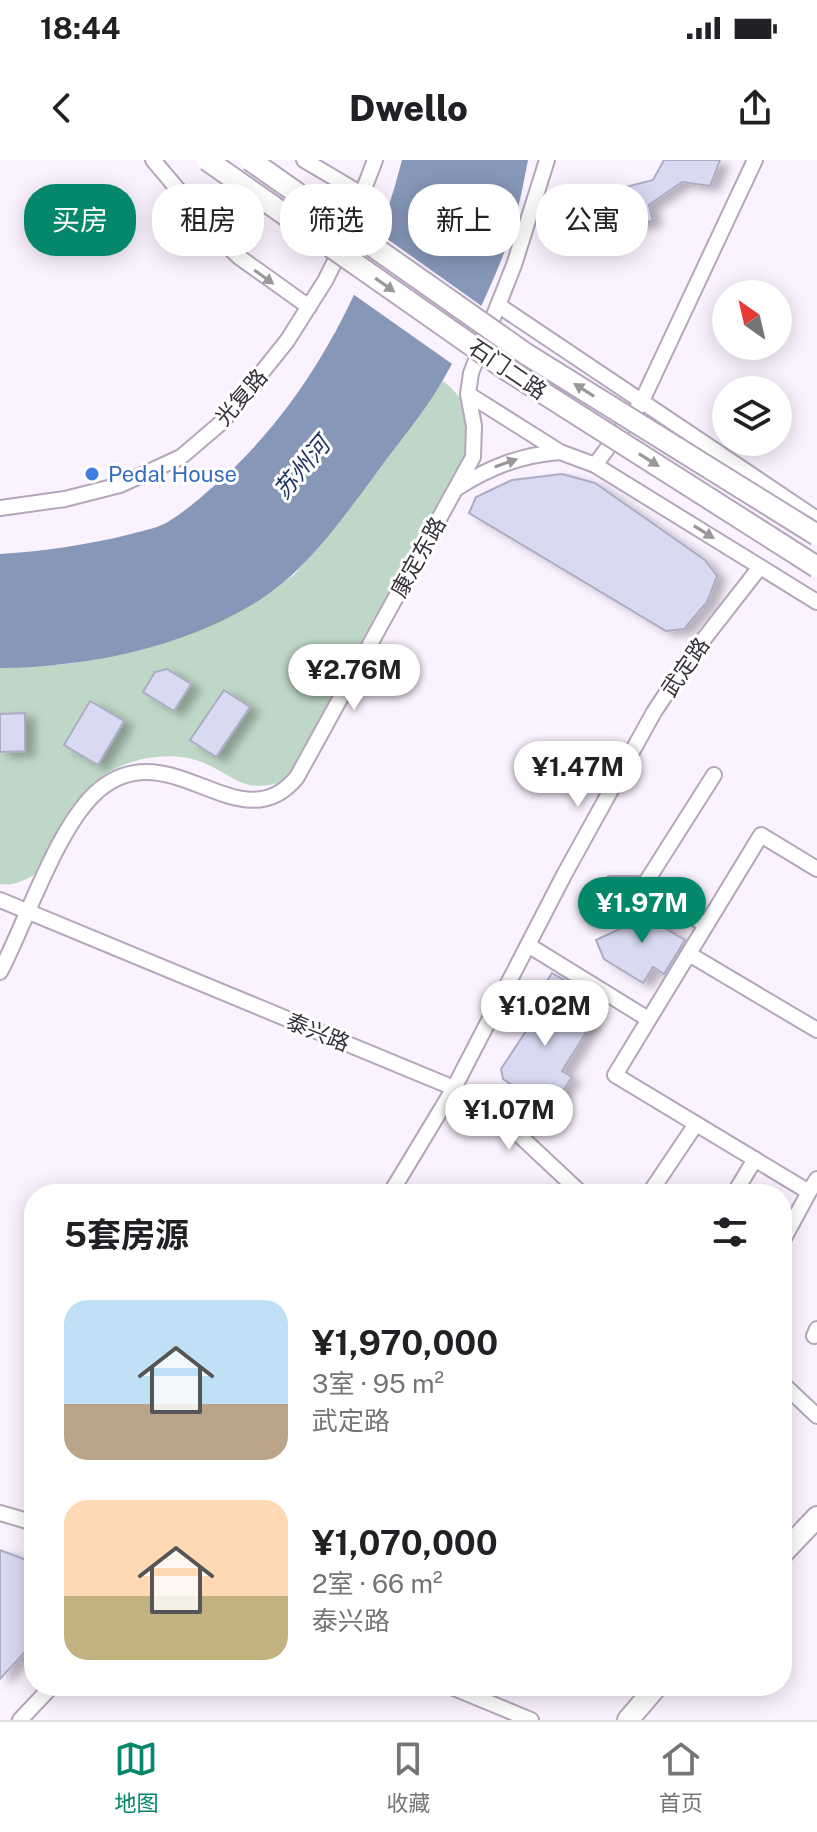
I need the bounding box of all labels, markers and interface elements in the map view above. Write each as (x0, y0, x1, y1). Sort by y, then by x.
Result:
text: 18:44 (40, 10, 120, 46)
icon: back (40, 86, 84, 130)
icon: share (733, 86, 777, 130)
text: Dwello (349, 87, 468, 129)
chip: 买房 (24, 184, 136, 256)
chip: 租房 (152, 184, 264, 256)
chip: 筛选 (280, 184, 392, 256)
chip: 新上 (408, 184, 520, 256)
chip: 公寓 (536, 184, 648, 256)
one-way arrow (254, 268, 274, 284)
one-way arrow (375, 277, 396, 292)
north arrow (712, 280, 792, 360)
map controls (712, 280, 792, 456)
street label: 石门二路 (464, 334, 552, 404)
street label: 光复路 (210, 364, 272, 430)
button: layers (712, 376, 792, 456)
one-way arrow (574, 383, 595, 398)
water label: 苏州河 (267, 428, 338, 504)
one-way arrow (638, 452, 659, 467)
one-way arrow (494, 456, 518, 468)
place label: Pedal House (108, 461, 237, 487)
marker: Pedal House (83, 465, 101, 483)
street label: 康定东路 (385, 512, 451, 602)
one-way arrow (693, 525, 715, 539)
street label: 武定路 (655, 633, 715, 701)
pin: ¥2.76M (289, 644, 419, 712)
text: ¥2.76M (306, 654, 402, 685)
pin: ¥1.47M (513, 741, 643, 809)
text: ¥1.47M (532, 751, 624, 782)
pin: ¥1.97M (577, 877, 707, 945)
text: ¥1.97M (596, 887, 688, 918)
pin: ¥1.02M (480, 980, 610, 1048)
text: ¥1.02M (499, 990, 591, 1021)
street label: 泰兴路 (283, 1008, 353, 1056)
pin: ¥1.07M (444, 1084, 574, 1152)
text: ¥1.07M (463, 1094, 555, 1125)
icon: filters (708, 1210, 752, 1254)
text: 5套房源 (64, 1215, 189, 1255)
text: ¥1,970,000 (312, 1323, 498, 1363)
icon: home (128, 1332, 224, 1428)
text: 3室 · 95 m² (312, 1368, 444, 1399)
text: 武定路 (312, 1405, 390, 1436)
text: ¥1,070,000 (312, 1523, 498, 1563)
icon: home (128, 1532, 224, 1628)
text: 2室 · 66 m² (312, 1568, 442, 1599)
text: 泰兴路 (312, 1605, 390, 1636)
tab: 地图 (114, 1737, 158, 1817)
tab: 收藏 (386, 1737, 431, 1817)
tab: 首页 (659, 1737, 703, 1817)

